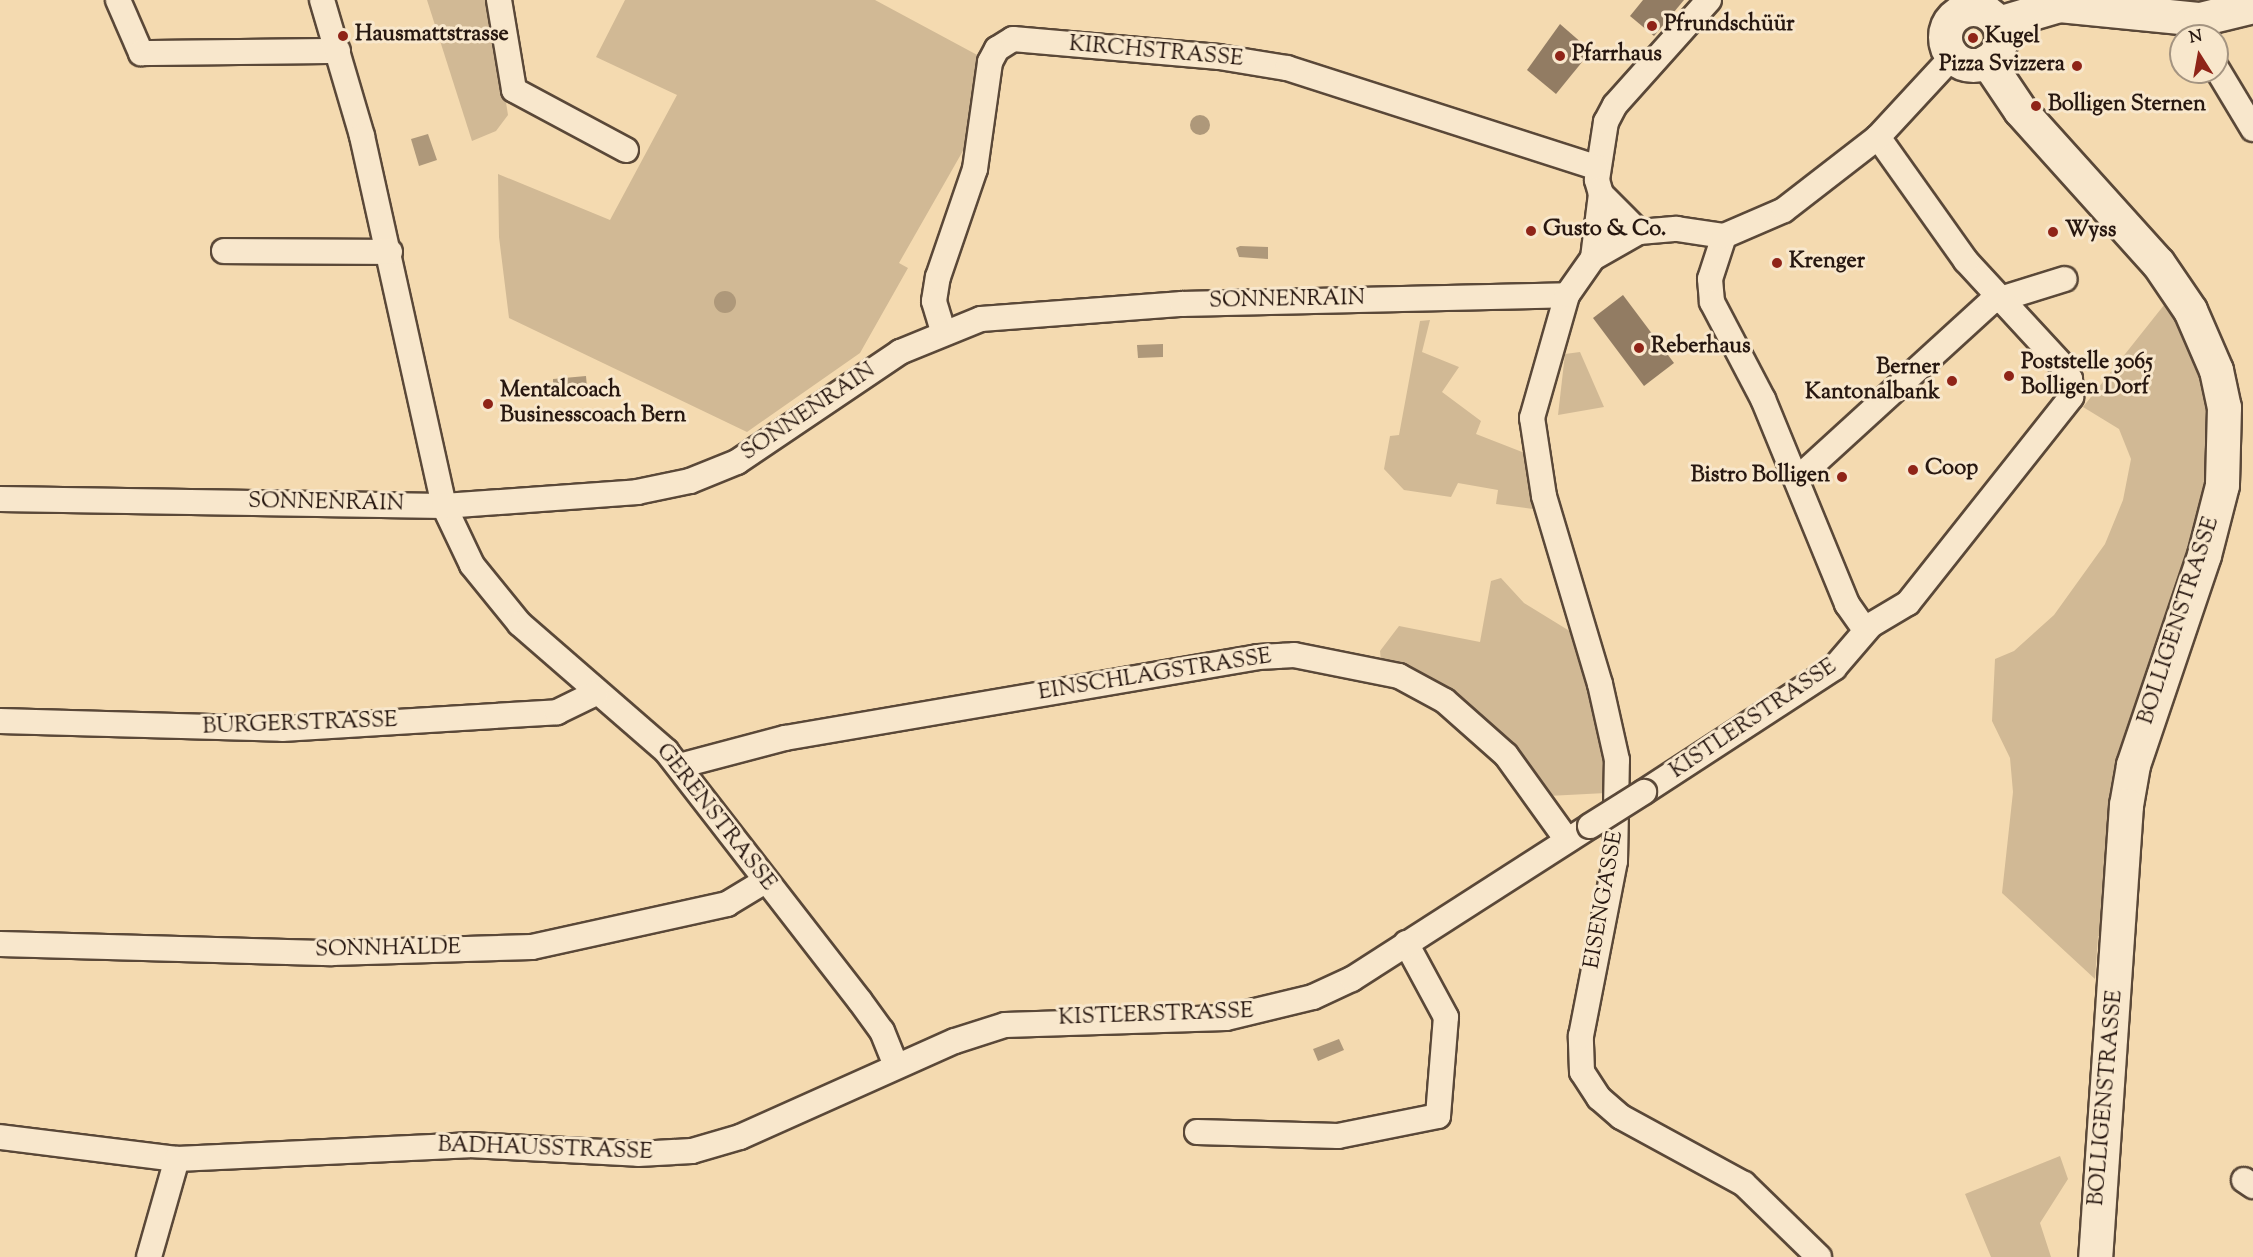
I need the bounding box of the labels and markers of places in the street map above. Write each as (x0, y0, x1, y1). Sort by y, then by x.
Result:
place label: Pfrundschüür (1664, 13, 1795, 39)
marker: Pfrundschüür (1645, 19, 1659, 33)
place label: Hausmattstrasse (355, 23, 509, 49)
place label: Kugel (1985, 25, 2040, 51)
marker: Hausmattstrasse (336, 29, 350, 43)
marker: Kugel (1966, 31, 1980, 45)
place label: Pfarrhaus (1572, 43, 1662, 69)
marker: Pfarrhaus (1553, 49, 1567, 63)
place label: Pizza Svizzera (1939, 53, 2065, 79)
marker: Pizza Svizzera (2070, 59, 2084, 73)
place label: Bolligen Sternen (2048, 93, 2206, 119)
marker: Bolligen Sternen (2029, 99, 2043, 113)
place label: Gusto & Co. (1543, 218, 1666, 244)
place label: Wyss (2065, 219, 2116, 245)
marker: Gusto & Co. (1524, 224, 1538, 238)
marker: Wyss (2046, 225, 2060, 239)
place label: Krenger (1789, 250, 1865, 276)
marker: Krenger (1770, 256, 1784, 270)
place label: Reberhaus (1651, 335, 1751, 361)
marker: Reberhaus (1632, 341, 1646, 355)
place label: Poststelle 3065 Bolligen Dorf (2021, 350, 2153, 402)
place label: Berner Kantonalbank (1805, 355, 1940, 406)
marker: Poststelle 3065 Bolligen Dorf (2002, 369, 2016, 383)
marker: Berner Kantonalbank (1945, 374, 1959, 388)
place label: Mentalcoach Businesscoach Bern (500, 378, 686, 430)
marker: Mentalcoach Businesscoach Bern (481, 397, 495, 411)
place label: Coop (1925, 457, 1978, 483)
marker: Coop (1906, 463, 1920, 477)
place label: Bistro Bolligen (1691, 464, 1830, 490)
marker: Bistro Bolligen (1835, 470, 1849, 484)

